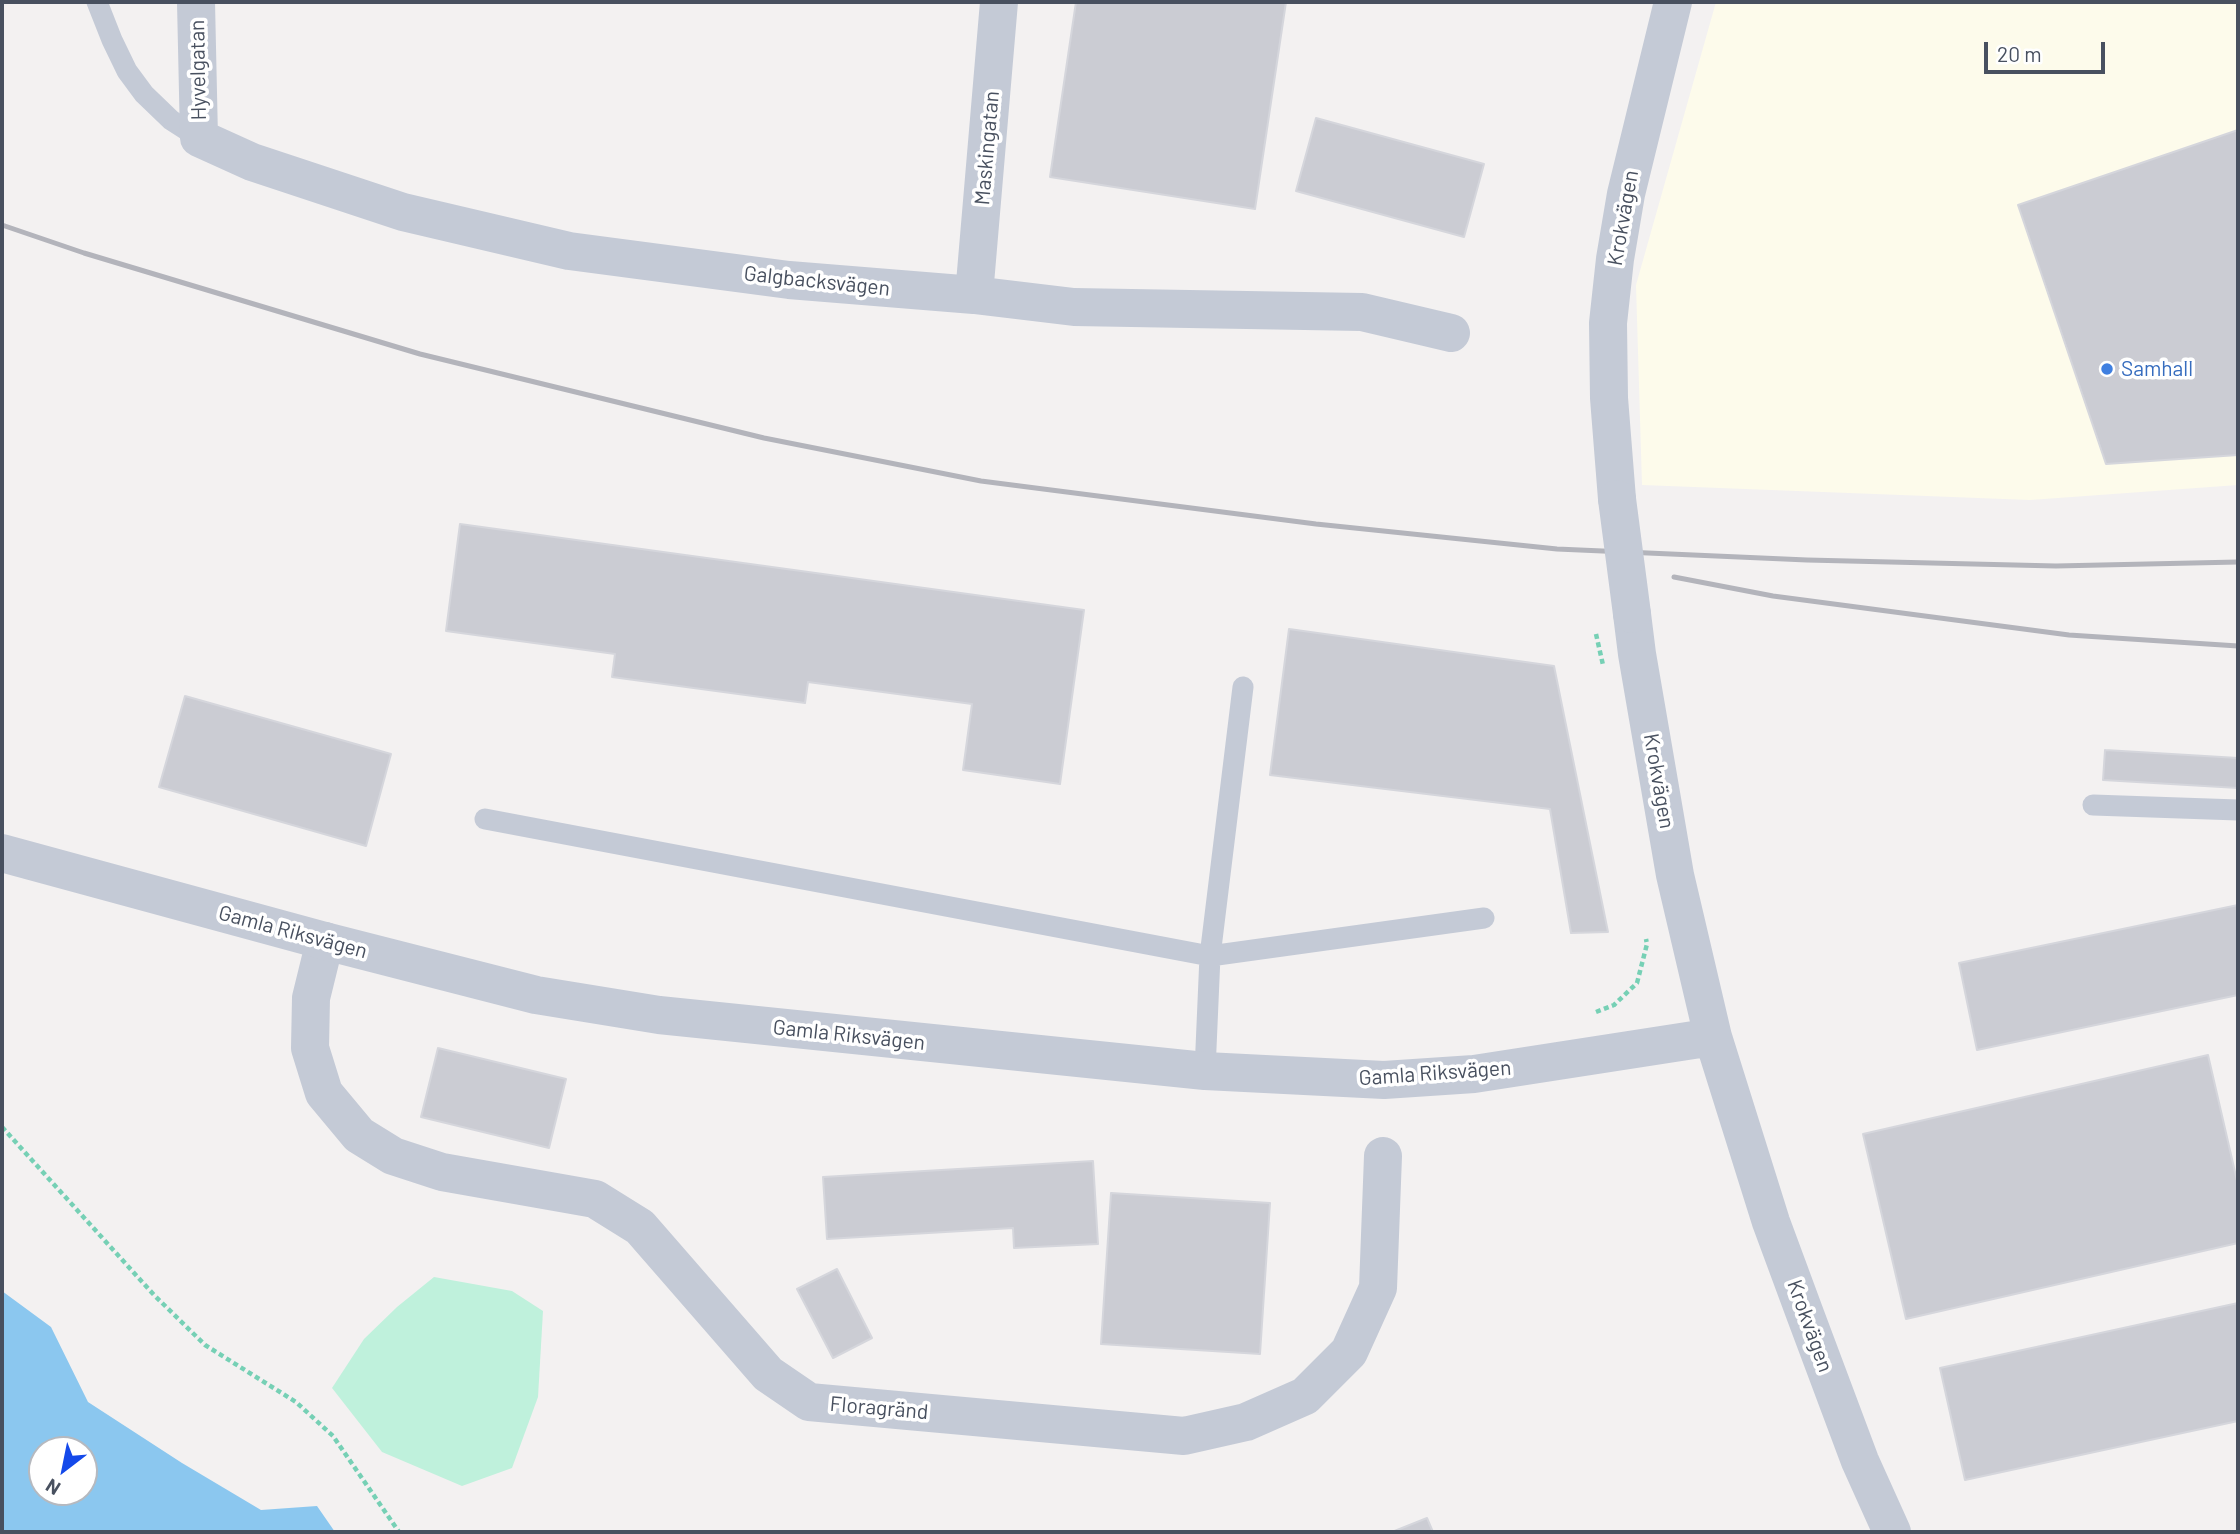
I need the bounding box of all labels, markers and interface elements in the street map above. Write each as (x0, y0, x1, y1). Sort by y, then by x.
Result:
street label: Hyvelgatan (185, 19, 211, 121)
scale bar (1988, 28, 2109, 72)
text: 20 m (1997, 41, 2042, 66)
street label: Maskingatan (969, 90, 1005, 206)
street label: Krokvägen (1602, 168, 1644, 268)
street label: Galgbacksvägen (743, 261, 891, 301)
place label: Samhall (2121, 356, 2193, 382)
marker: Samhall (2099, 361, 2115, 377)
street label: Krokvägen (1638, 731, 1680, 831)
street label: Gamla Riksvägen (216, 900, 370, 964)
street label: Gamla Riksvägen (772, 1014, 926, 1056)
street label: Gamla Riksvägen (1358, 1055, 1512, 1091)
street label: Krokvägen (1782, 1276, 1838, 1376)
street label: Floragränd (829, 1391, 929, 1425)
north arrow (28, 1436, 98, 1506)
text: N (41, 1474, 64, 1501)

